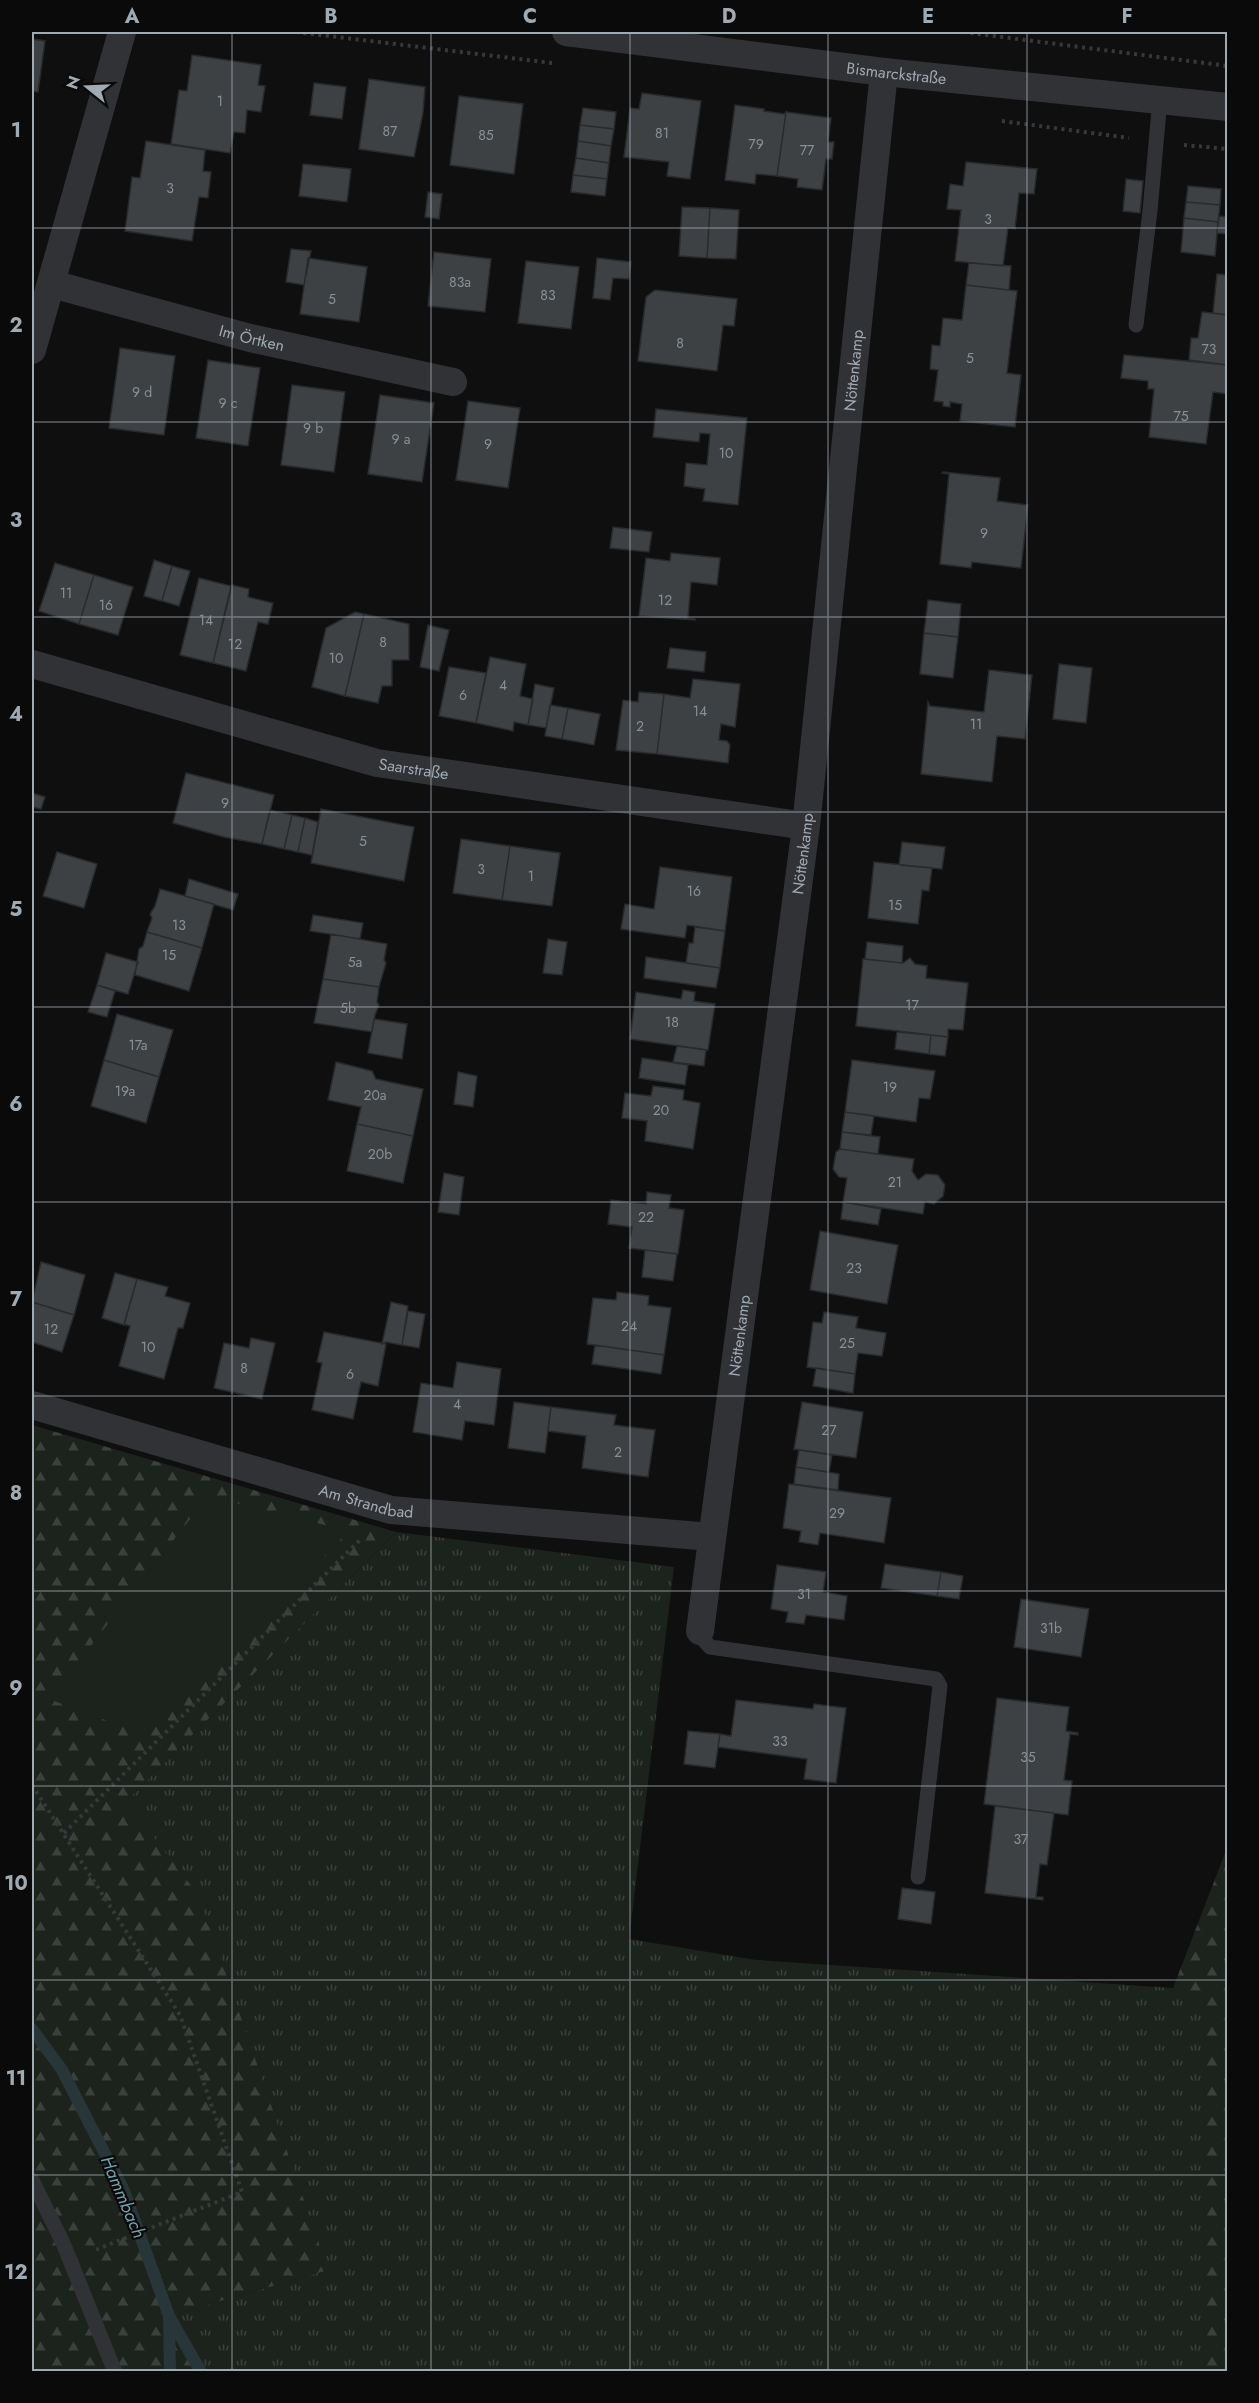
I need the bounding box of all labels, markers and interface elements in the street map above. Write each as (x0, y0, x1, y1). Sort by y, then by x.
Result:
text: A (124, 2, 140, 31)
text: B (324, 2, 338, 31)
text: C (523, 2, 537, 31)
text: D (722, 2, 736, 31)
text: E (922, 2, 934, 31)
text: F (1121, 2, 1133, 31)
street label: Bismarckstraße (845, 56, 948, 90)
north arrow (57, 57, 117, 117)
text: N (60, 73, 86, 92)
house number: 1 (217, 91, 223, 111)
text: 1 (11, 116, 21, 145)
house number: 87 (383, 121, 398, 141)
house number: 81 (655, 123, 669, 143)
house number: 85 (478, 125, 494, 145)
house number: 79 (748, 134, 764, 154)
house number: 77 (800, 140, 815, 160)
house number: 3 (166, 178, 174, 198)
house number: 3 (984, 209, 992, 229)
house number: 83a (449, 272, 471, 292)
house number: 83 (540, 285, 556, 305)
house number: 5 (328, 289, 336, 309)
text: 2 (9, 311, 23, 340)
street label: Im Örtken (217, 319, 287, 357)
street label: Nöttenkamp (837, 328, 869, 412)
house number: 8 (676, 333, 684, 353)
house number: 73 (1202, 339, 1217, 359)
house number: 5 (966, 348, 974, 368)
house number: 9 d (132, 382, 152, 402)
house number: 9 c (219, 393, 237, 413)
house number: 75 (1173, 406, 1189, 426)
house number: 9 b (303, 418, 323, 438)
house number: 9 a (392, 429, 411, 449)
house number: 9 (484, 434, 492, 454)
house number: 10 (719, 443, 733, 463)
text: 3 (10, 506, 22, 535)
house number: 9 (980, 523, 988, 543)
house number: 11 (60, 583, 72, 603)
house number: 12 (658, 590, 672, 610)
house number: 16 (99, 595, 113, 615)
house number: 14 (199, 610, 213, 630)
house number: 8 (379, 632, 387, 652)
house number: 12 (228, 634, 242, 654)
house number: 10 (329, 648, 343, 668)
house number: 4 (499, 675, 507, 695)
house number: 6 (459, 685, 467, 705)
text: 4 (9, 700, 23, 729)
house number: 14 (693, 701, 707, 721)
house number: 11 (970, 714, 982, 734)
house number: 2 (636, 716, 644, 736)
street label: Saarstraße (377, 752, 450, 785)
house number: 9 (221, 793, 229, 813)
street label: Nöttenkamp (786, 812, 819, 896)
house number: 5 (359, 831, 367, 851)
house number: 3 (477, 859, 485, 879)
house number: 1 (528, 866, 534, 886)
house number: 16 (687, 881, 701, 901)
text: 5 (10, 895, 23, 924)
house number: 15 (888, 895, 902, 915)
house number: 13 (172, 915, 186, 935)
house number: 15 (162, 945, 176, 965)
house number: 5a (348, 952, 362, 972)
house number: 17 (905, 995, 919, 1015)
house number: 5b (340, 998, 356, 1018)
house number: 18 (665, 1012, 679, 1032)
house number: 17a (129, 1035, 147, 1055)
house number: 19 (883, 1077, 897, 1097)
house number: 19a (115, 1081, 135, 1101)
house number: 20a (363, 1085, 387, 1105)
text: 6 (9, 1090, 23, 1119)
house number: 20 (653, 1100, 669, 1120)
house number: 20b (368, 1144, 392, 1164)
house number: 21 (888, 1172, 902, 1192)
house number: 22 (638, 1207, 654, 1227)
house number: 23 (846, 1258, 862, 1278)
text: 7 (10, 1285, 23, 1314)
street label: Nöttenkamp (722, 1293, 756, 1378)
house number: 24 (621, 1316, 637, 1336)
house number: 12 (44, 1319, 58, 1339)
house number: 25 (839, 1333, 855, 1353)
house number: 10 (141, 1337, 155, 1357)
house number: 8 (240, 1358, 248, 1378)
house number: 6 (346, 1364, 354, 1384)
house number: 4 (453, 1394, 461, 1414)
house number: 27 (821, 1420, 837, 1440)
house number: 2 (614, 1442, 622, 1462)
street label: Am Strandbad (316, 1478, 414, 1523)
text: 8 (10, 1479, 22, 1508)
house number: 29 (829, 1503, 845, 1523)
house number: 31 (797, 1584, 811, 1604)
house number: 31b (1040, 1618, 1062, 1638)
text: 9 (9, 1674, 23, 1703)
house number: 33 (772, 1731, 788, 1751)
house number: 35 (1020, 1747, 1036, 1767)
house number: 37 (1014, 1829, 1029, 1849)
text: 10 (4, 1869, 28, 1898)
text: 11 (6, 2064, 26, 2093)
water label: Hammbach (94, 2152, 152, 2242)
text: 12 (4, 2258, 28, 2287)

